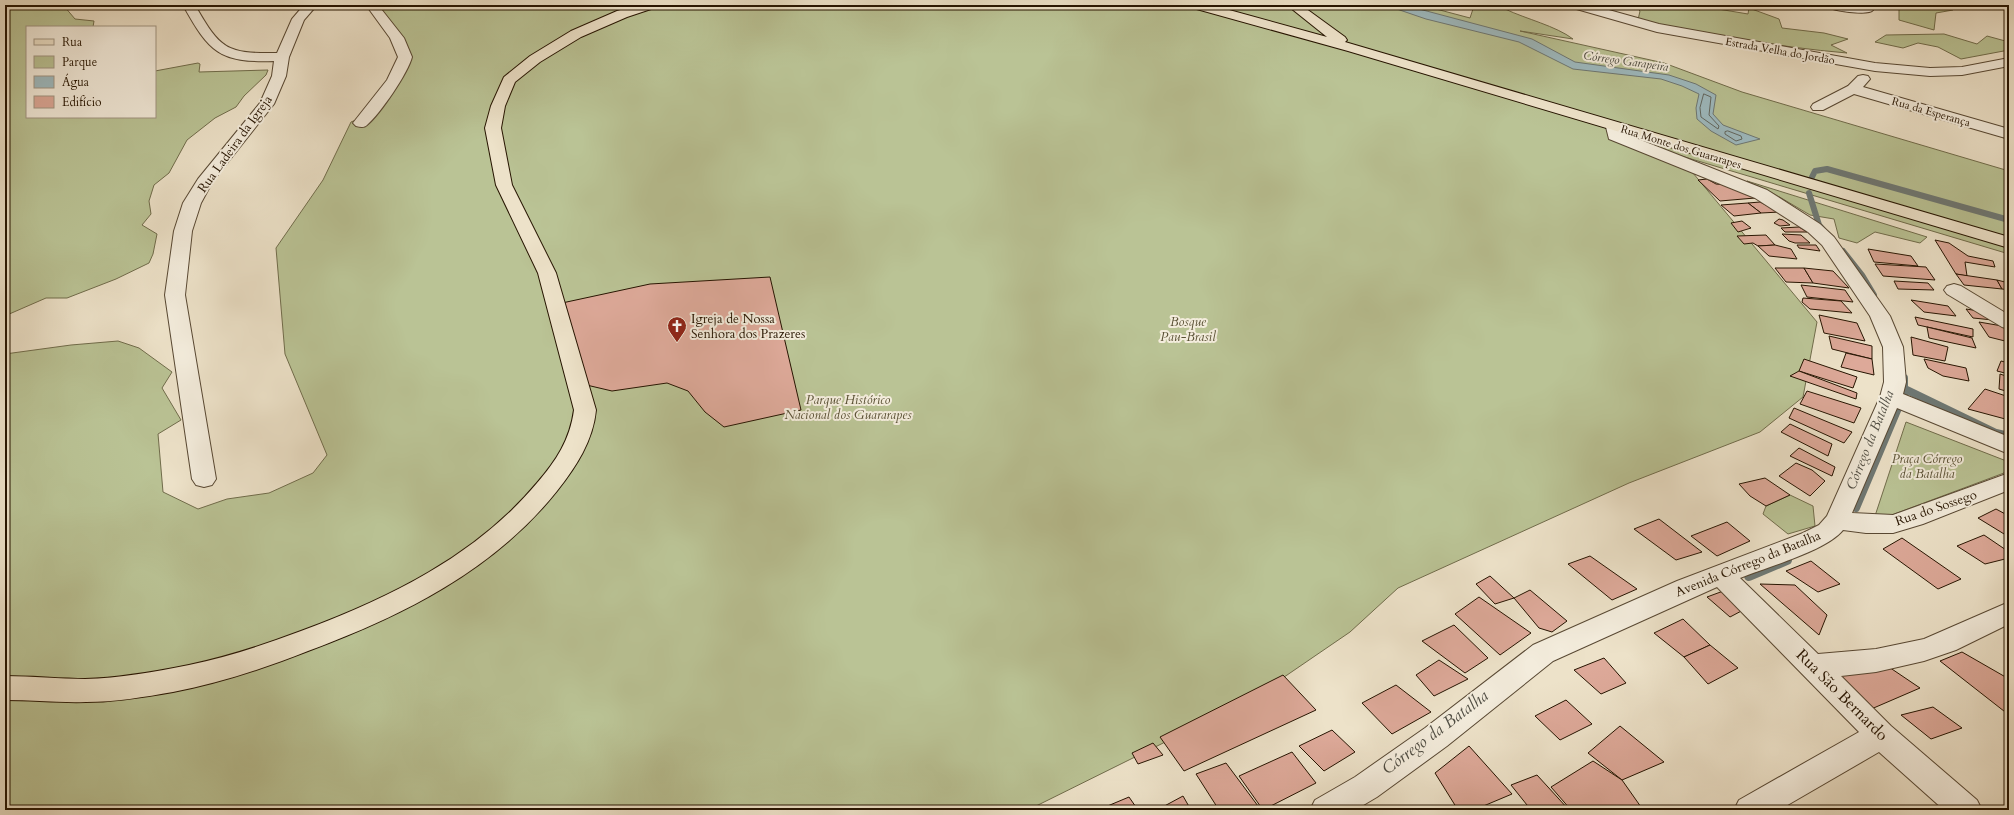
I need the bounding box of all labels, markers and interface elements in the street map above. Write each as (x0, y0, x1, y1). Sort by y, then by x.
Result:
legend (26, 26, 156, 118)
text: Rua (62, 34, 83, 50)
street label: Estrada Velha do Jordão (1724, 34, 1836, 68)
water label: Córrego Garapeira (1582, 47, 1670, 75)
text: Parque (62, 54, 97, 70)
text: Água (62, 73, 90, 90)
street label: Rua Ladeira da Igreja (193, 91, 277, 197)
text: Edifício (62, 94, 102, 110)
street label: Rua da Esperança (1890, 94, 1972, 130)
street label: Rua Monte dos Guararapes (1619, 122, 1743, 173)
place label: Igreja de Nossa Senhora dos Prazeres (691, 310, 805, 343)
park label: Bosque Pau-Brasil (1160, 313, 1216, 346)
church icon: Igreja de Nossa Senhora dos Prazeres (666, 315, 688, 343)
water label: Córrego da Batalha (1841, 388, 1899, 492)
park label: Parque Histórico Nacional dos Guararapes (784, 391, 912, 424)
park label: Praça Córrego da Batalha (1892, 450, 1962, 483)
street label: Rua do Sossego (1893, 486, 1979, 530)
street label: Avenida Córrego da Batalha (1673, 526, 1824, 601)
street label: Rua São Bernardo (1791, 644, 1893, 746)
water label: Córrego da Batalha (1377, 684, 1493, 780)

